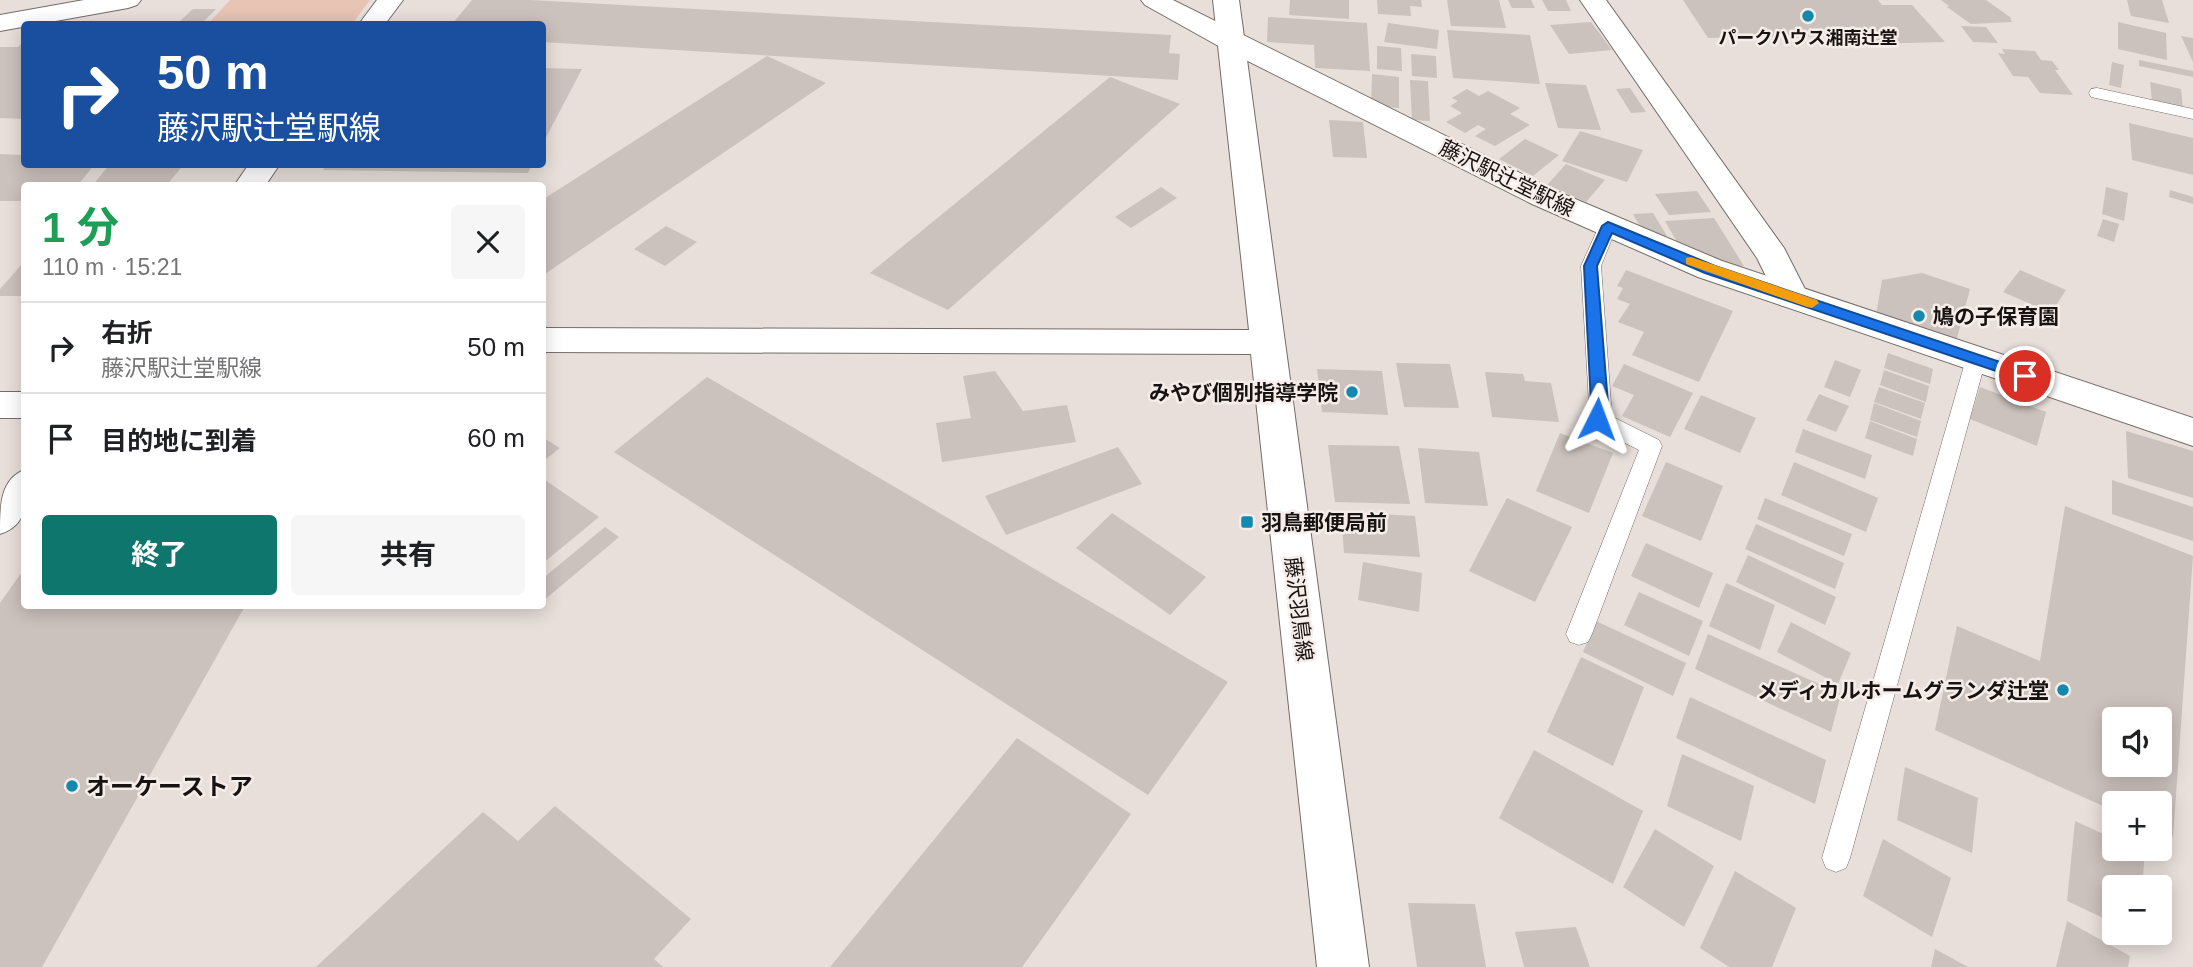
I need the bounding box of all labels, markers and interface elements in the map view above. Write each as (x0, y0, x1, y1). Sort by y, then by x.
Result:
marker: パークハウス湘南辻堂 (1800, 8, 1816, 24)
place label: パークハウス湘南辻堂 (1718, 28, 1898, 48)
text: 50 m (157, 45, 269, 99)
icon: right (42, 49, 133, 140)
text: 藤沢駅辻堂駅線 (157, 110, 381, 146)
street label: 藤沢駅辻堂駅線 (1436, 135, 1578, 221)
text: 1 分 (42, 204, 119, 251)
button: close (451, 205, 525, 279)
text: 110 m · 15:21 (42, 254, 182, 280)
place label: 鳩の子保育園 (1933, 305, 2059, 328)
marker: 鳩の子保育園 (1911, 308, 1927, 324)
text: 右折 (101, 318, 153, 348)
icon: right (42, 329, 80, 367)
text: 50 m (467, 332, 525, 362)
pin (1995, 346, 2055, 406)
text: 藤沢駅辻堂駅線 (101, 355, 262, 381)
icon: arrive (2006, 357, 2044, 395)
place label: みやび個別指導学院 (1149, 381, 1338, 404)
position arrow (1560, 382, 1634, 456)
marker: みやび個別指導学院 (1344, 384, 1360, 400)
icon: arrive (42, 420, 80, 458)
text: 60 m (467, 423, 525, 453)
text: 目的地に到着 (101, 426, 257, 456)
place label: 羽鳥郵便局前 (1261, 511, 1387, 534)
marker: 羽鳥郵便局前 (1239, 514, 1255, 530)
button: 終了 (42, 515, 277, 595)
button: 共有 (291, 515, 525, 595)
street label: 藤沢羽鳥線 (1281, 555, 1317, 663)
place label: メディカルホームグランダ辻堂 (1757, 679, 2049, 702)
marker: メディカルホームグランダ辻堂 (2055, 682, 2071, 698)
map controls (2102, 707, 2172, 945)
button: sound (2102, 707, 2172, 777)
place label: オーケーストア (86, 773, 253, 800)
marker: オーケーストア (64, 778, 80, 794)
button: + (2102, 791, 2172, 861)
button: − (2102, 875, 2172, 945)

